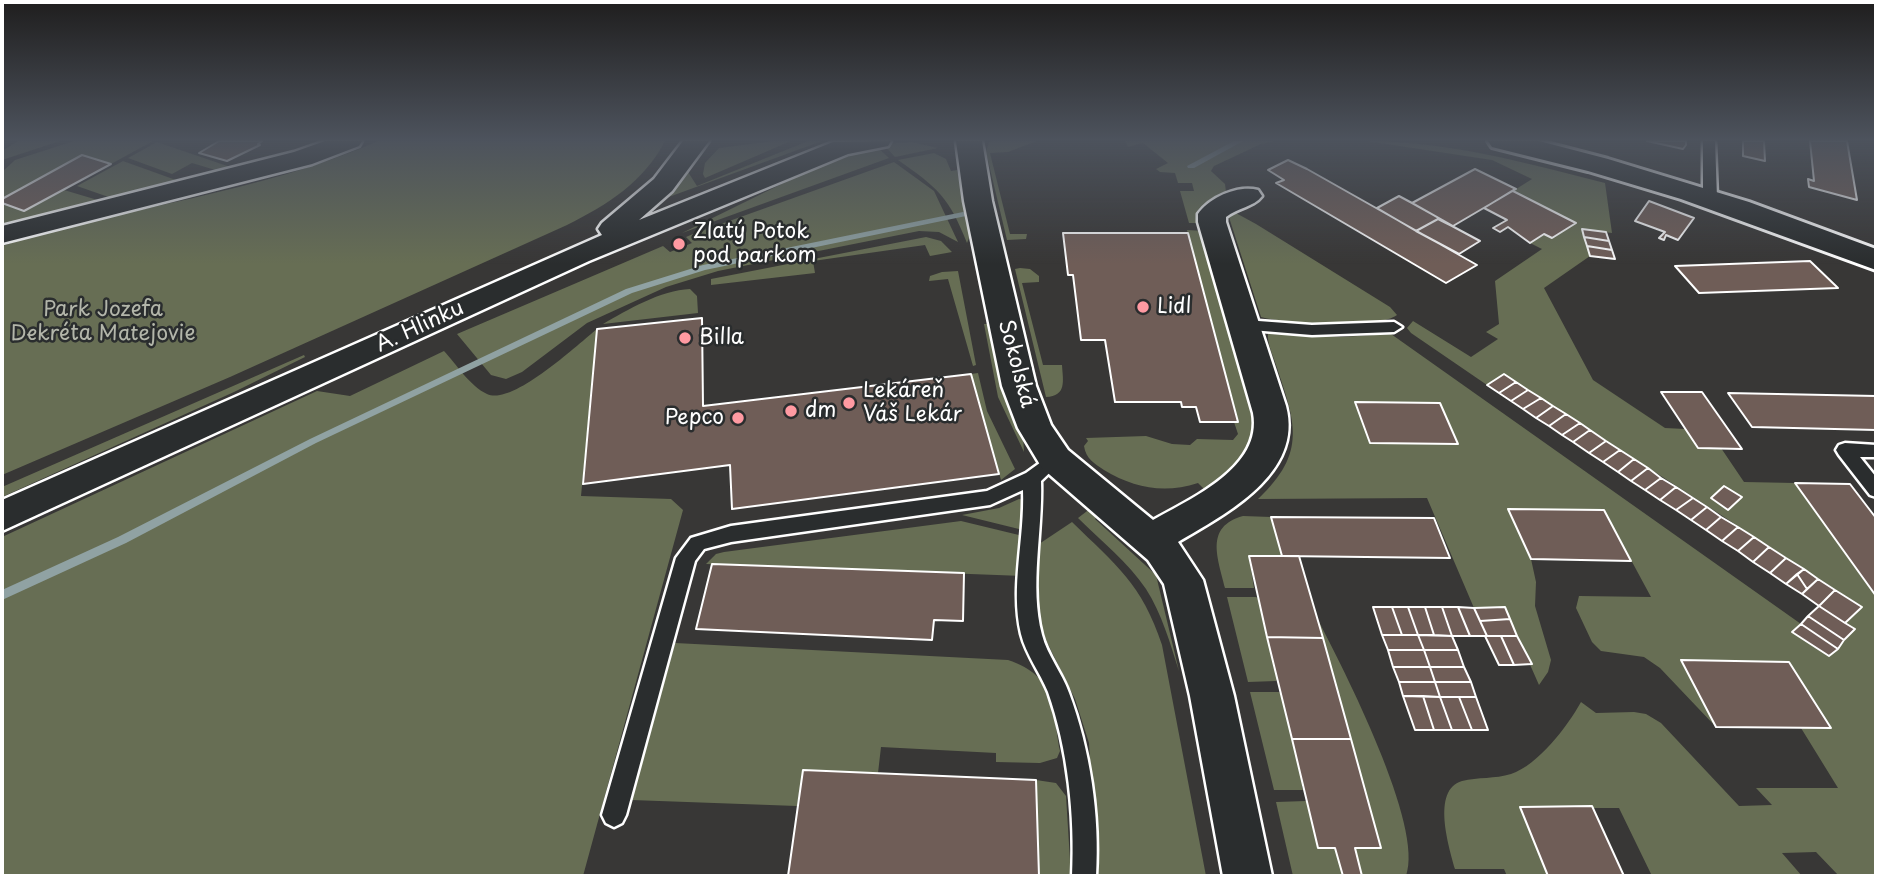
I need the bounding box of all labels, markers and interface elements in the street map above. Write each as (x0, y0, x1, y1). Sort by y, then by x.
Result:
place label: Zlatý Potok pod parkom (693, 219, 817, 269)
marker: Zlatý Potok pod parkom (671, 236, 687, 252)
place label: Lidl (1157, 294, 1192, 320)
street label: A. Hlinku (372, 296, 468, 358)
park label: Park Jozefa Dekréta Matejovie (10, 297, 196, 347)
marker: Lidl (1135, 299, 1151, 315)
street label: Sokolská (992, 317, 1040, 411)
place label: Billa (699, 325, 744, 351)
marker: Billa (677, 330, 693, 346)
place label: Lekáreň Váš Lekár (863, 378, 962, 428)
marker: Lekáreň Váš Lekár (841, 395, 857, 411)
place label: dm (805, 398, 836, 424)
marker: dm (783, 403, 799, 419)
place label: Pepco (665, 405, 724, 431)
marker: Pepco (730, 410, 746, 426)

